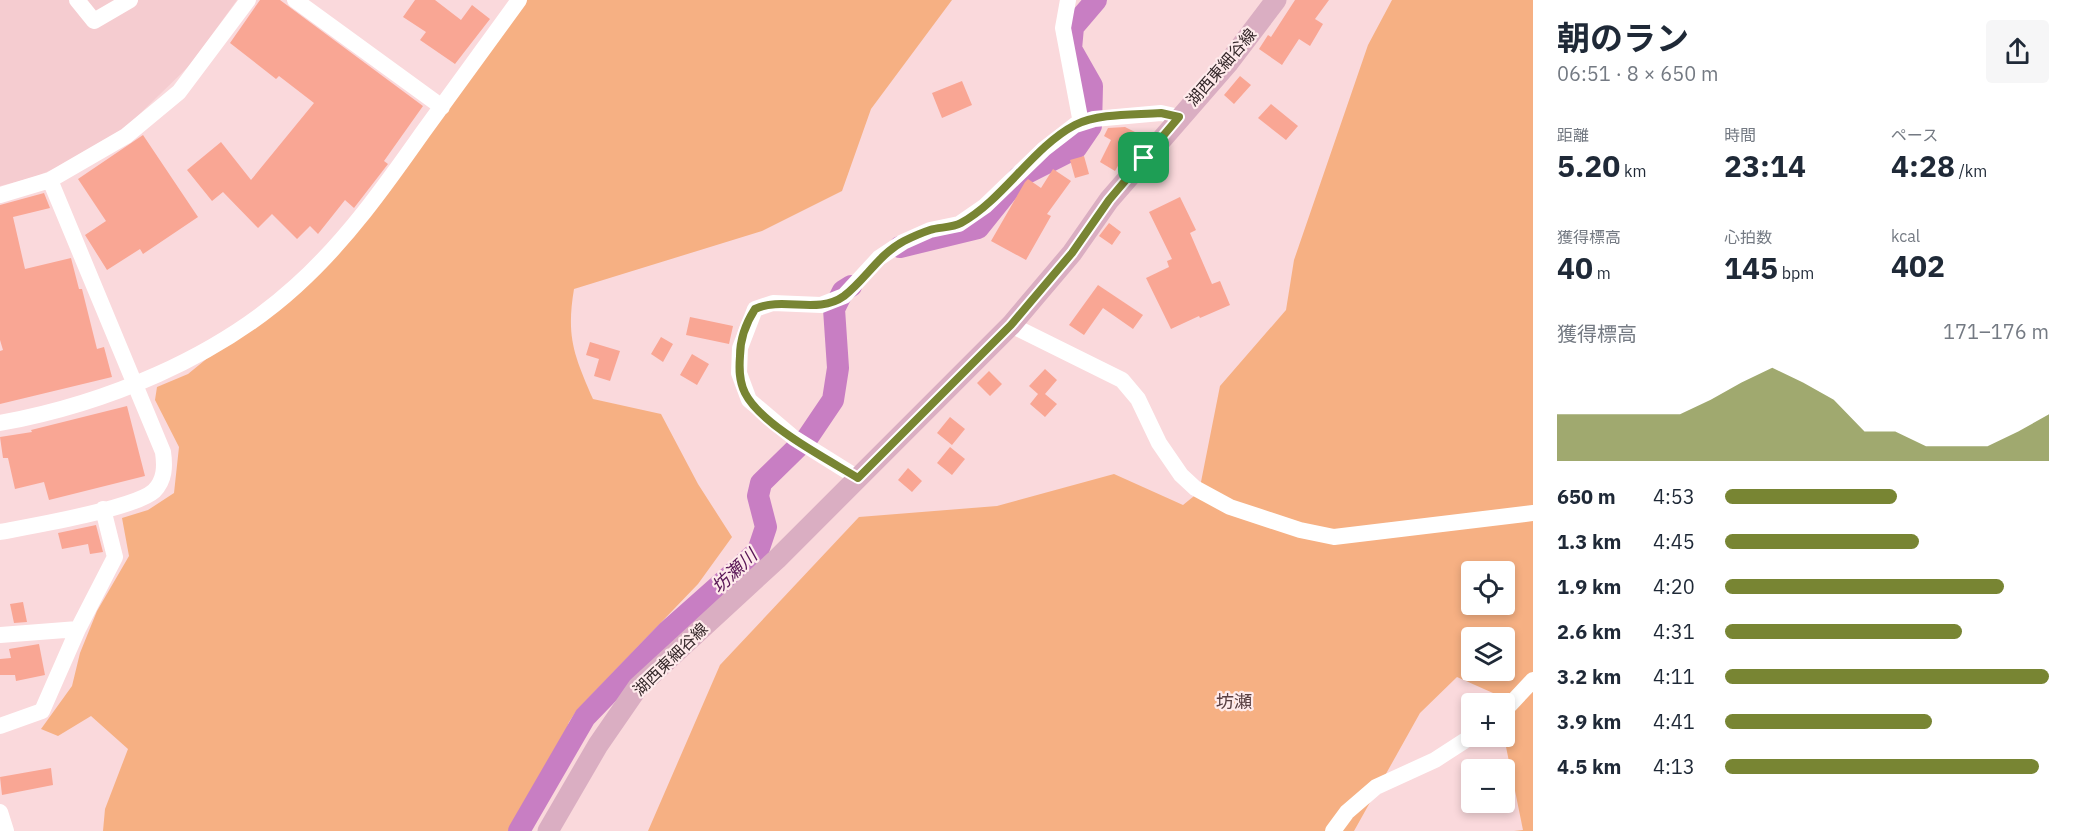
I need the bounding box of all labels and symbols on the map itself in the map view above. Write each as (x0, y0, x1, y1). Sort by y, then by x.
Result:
street label: 湖西東細谷線 (1182, 24, 1260, 110)
pin (1118, 132, 1169, 183)
water label: 坊瀬川 (706, 543, 763, 598)
street label: 湖西東細谷線 (629, 618, 711, 700)
district label: 坊瀬 (1216, 690, 1252, 713)

